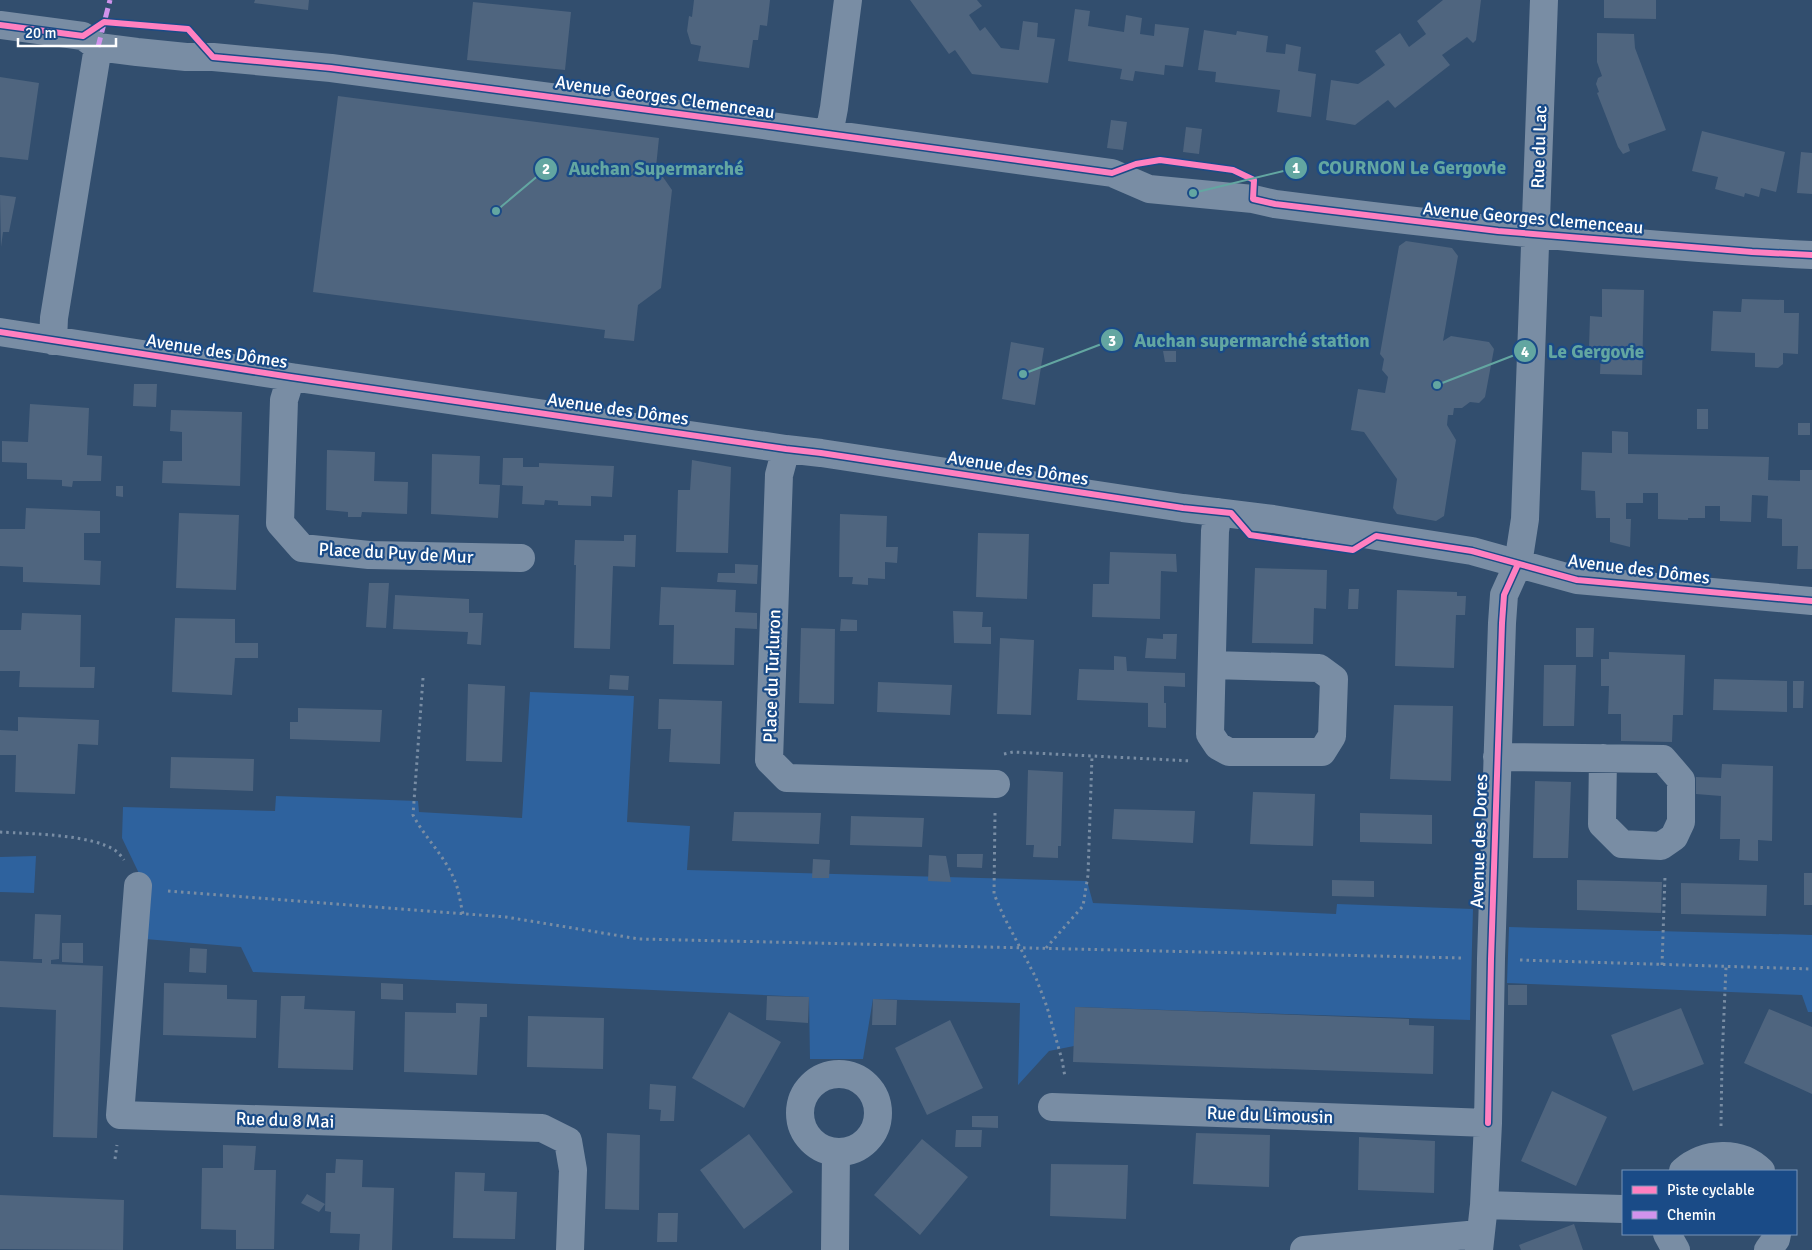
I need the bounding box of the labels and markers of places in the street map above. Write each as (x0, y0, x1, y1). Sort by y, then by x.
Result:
callout: COURNON Le Gergovie (1283, 151, 1516, 185)
callout: Auchan Supermarché (533, 152, 753, 186)
callout: Auchan supermarché station (1099, 323, 1380, 357)
callout: Le Gergovie (1513, 334, 1654, 368)

